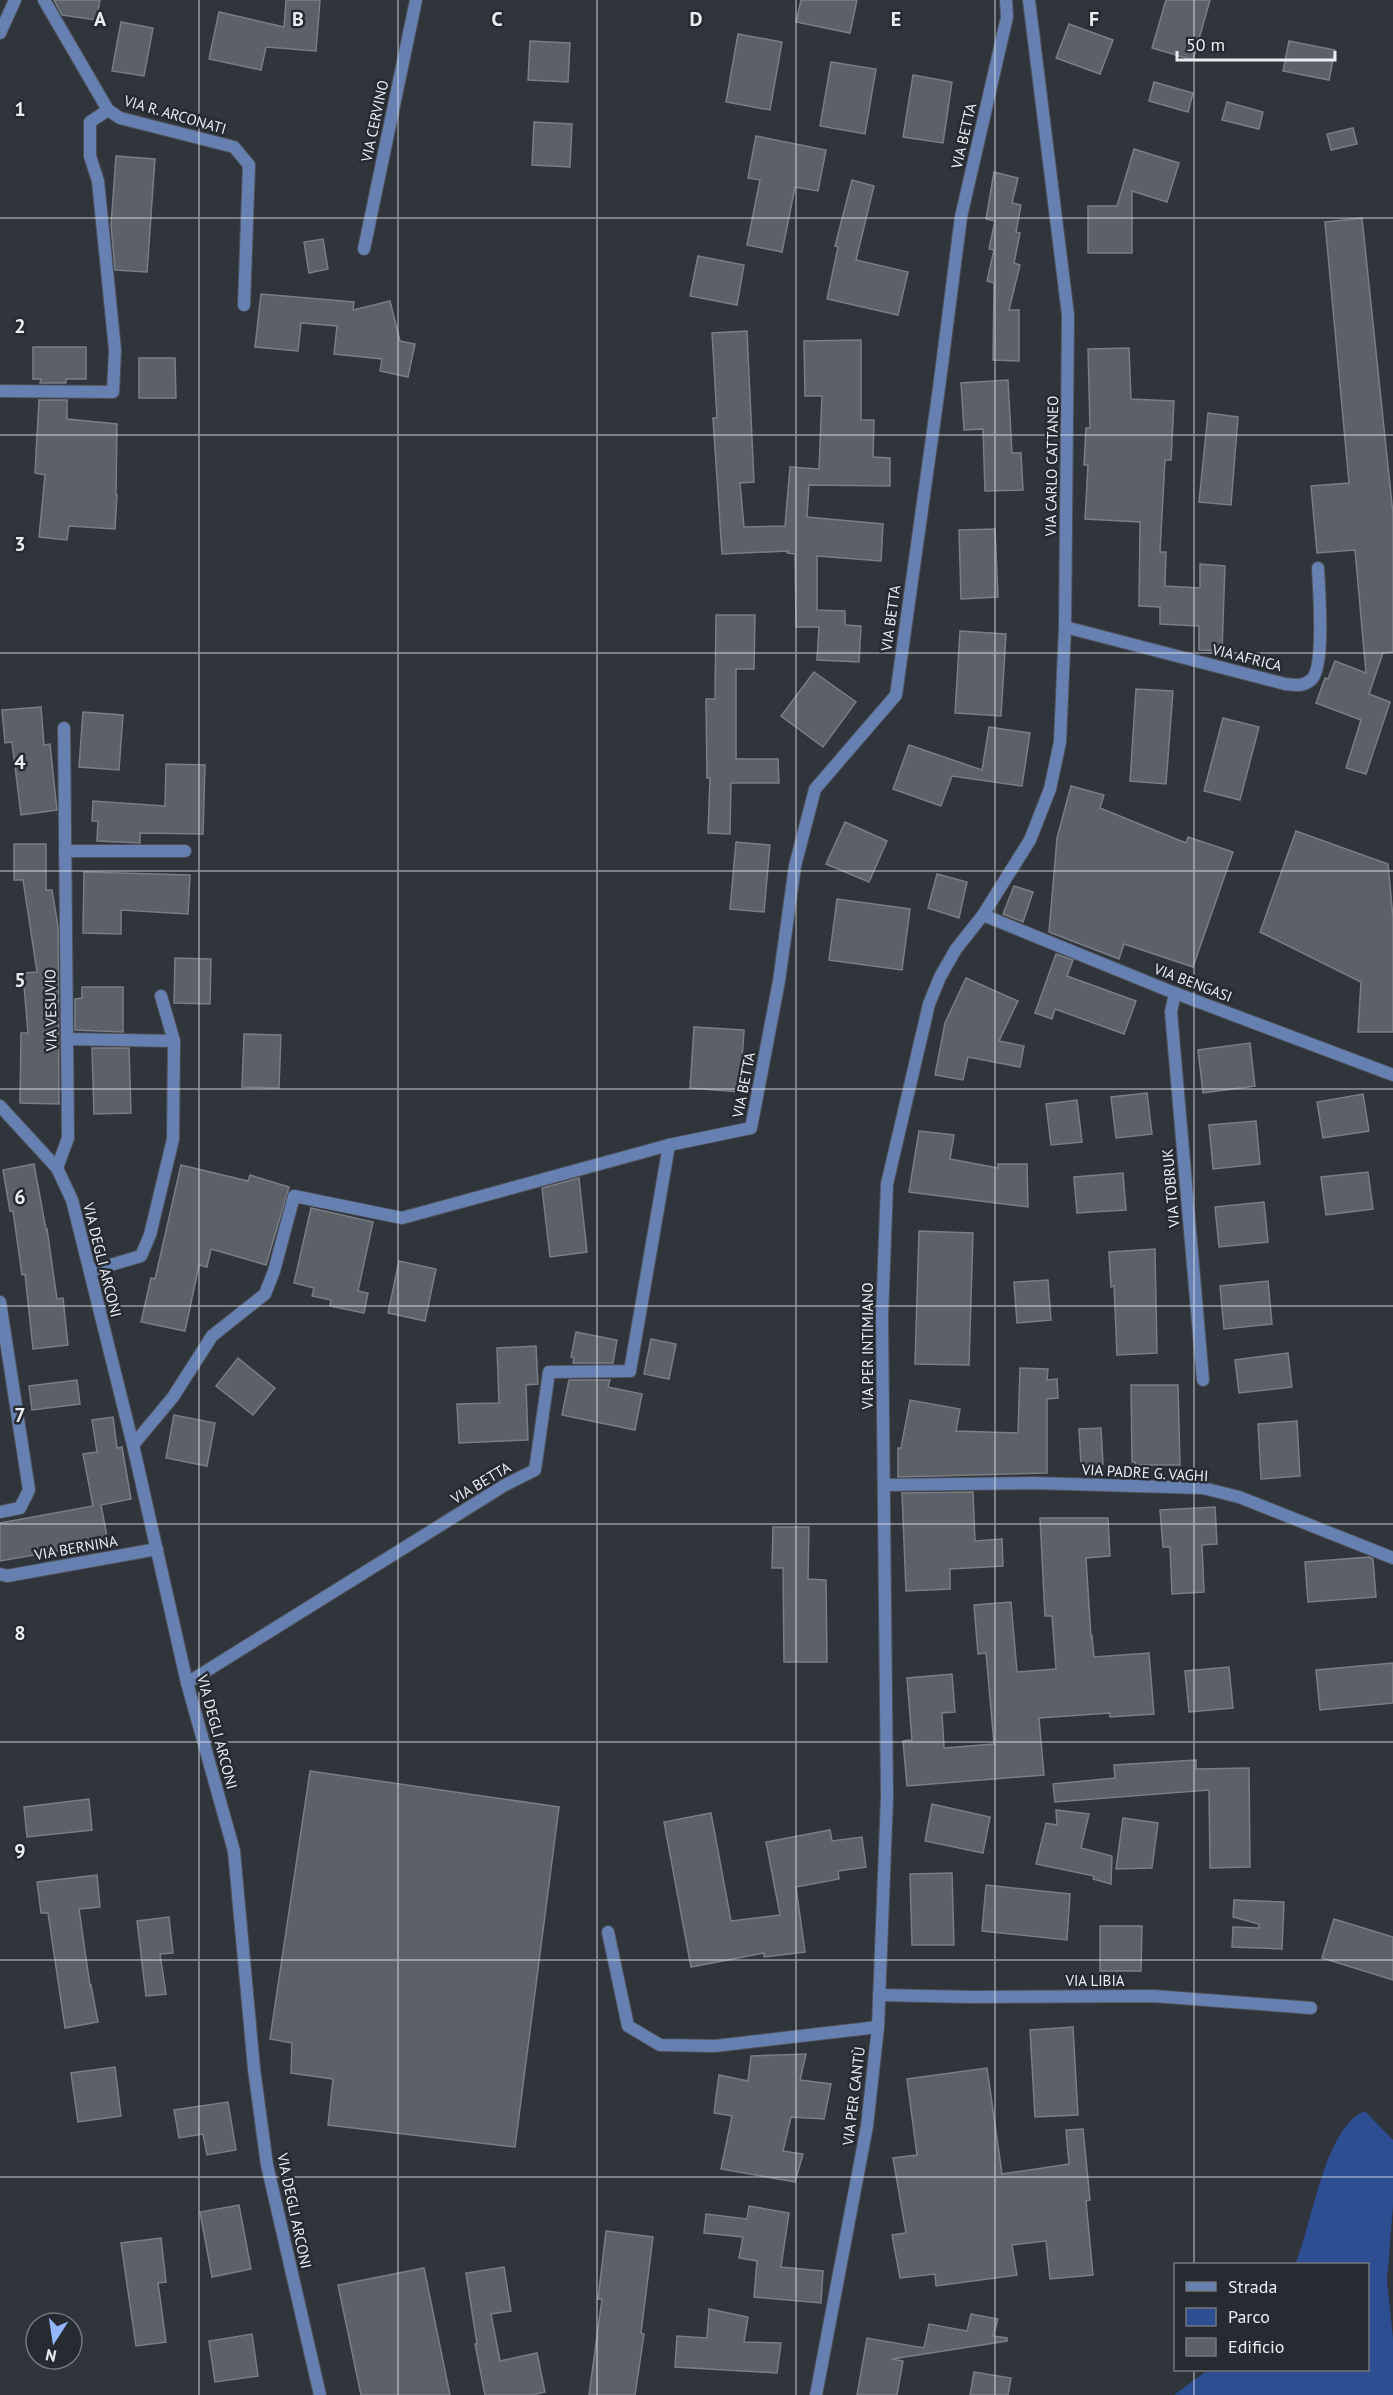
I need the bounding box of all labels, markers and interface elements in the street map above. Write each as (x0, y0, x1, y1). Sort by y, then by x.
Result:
text: A (94, 6, 107, 32)
text: B (292, 6, 304, 32)
text: C (491, 6, 503, 32)
text: D (690, 6, 703, 32)
text: E (891, 6, 901, 32)
text: F (1089, 6, 1099, 32)
scale bar (1177, 24, 1334, 62)
text: 50 m (1186, 33, 1225, 56)
street label: VIA CERVINO (356, 78, 392, 164)
street label: VIA R. ARCONATI (121, 91, 229, 138)
text: 1 (14, 96, 26, 122)
street label: VIA BETTA (947, 101, 980, 171)
text: 2 (14, 313, 26, 339)
street label: VIA CARLO CATTANEO (1041, 395, 1062, 538)
text: 3 (14, 531, 26, 557)
street label: VIA BETTA (876, 583, 905, 653)
street label: VIA AFRICA (1209, 639, 1284, 675)
text: 4 (14, 749, 26, 775)
street label: VIA BENGASI (1150, 959, 1235, 1006)
text: 5 (14, 967, 26, 993)
street label: VIA VESUVIO (40, 969, 61, 1052)
street label: VIA BETTA (728, 1050, 759, 1120)
street label: VIA TOBRUK (1158, 1148, 1183, 1229)
text: 6 (14, 1184, 26, 1210)
street label: VIA DEGLI ARCONI (79, 1200, 126, 1319)
street label: VIA PER INTIMIANO (858, 1283, 877, 1410)
text: 7 (14, 1402, 26, 1428)
street label: VIA BETTA (446, 1457, 514, 1508)
street label: VIA PADRE G. VAGHI (1080, 1460, 1209, 1485)
street label: VIA BERNINA (32, 1531, 119, 1564)
text: 8 (14, 1620, 26, 1646)
street label: VIA DEGLI ARCONI (193, 1672, 242, 1791)
text: 9 (14, 1838, 26, 1864)
street label: VIA LIBIA (1064, 1971, 1125, 1990)
street label: VIA PER CANTÙ (838, 2045, 869, 2147)
street label: VIA DEGLI ARCONI (273, 2150, 316, 2270)
legend (1174, 2263, 1369, 2371)
text: Strada (1228, 2275, 1277, 2298)
text: Parco (1228, 2305, 1270, 2328)
north arrow (24, 2311, 84, 2371)
text: Edificio (1228, 2335, 1284, 2358)
text: N (44, 2345, 58, 2367)

